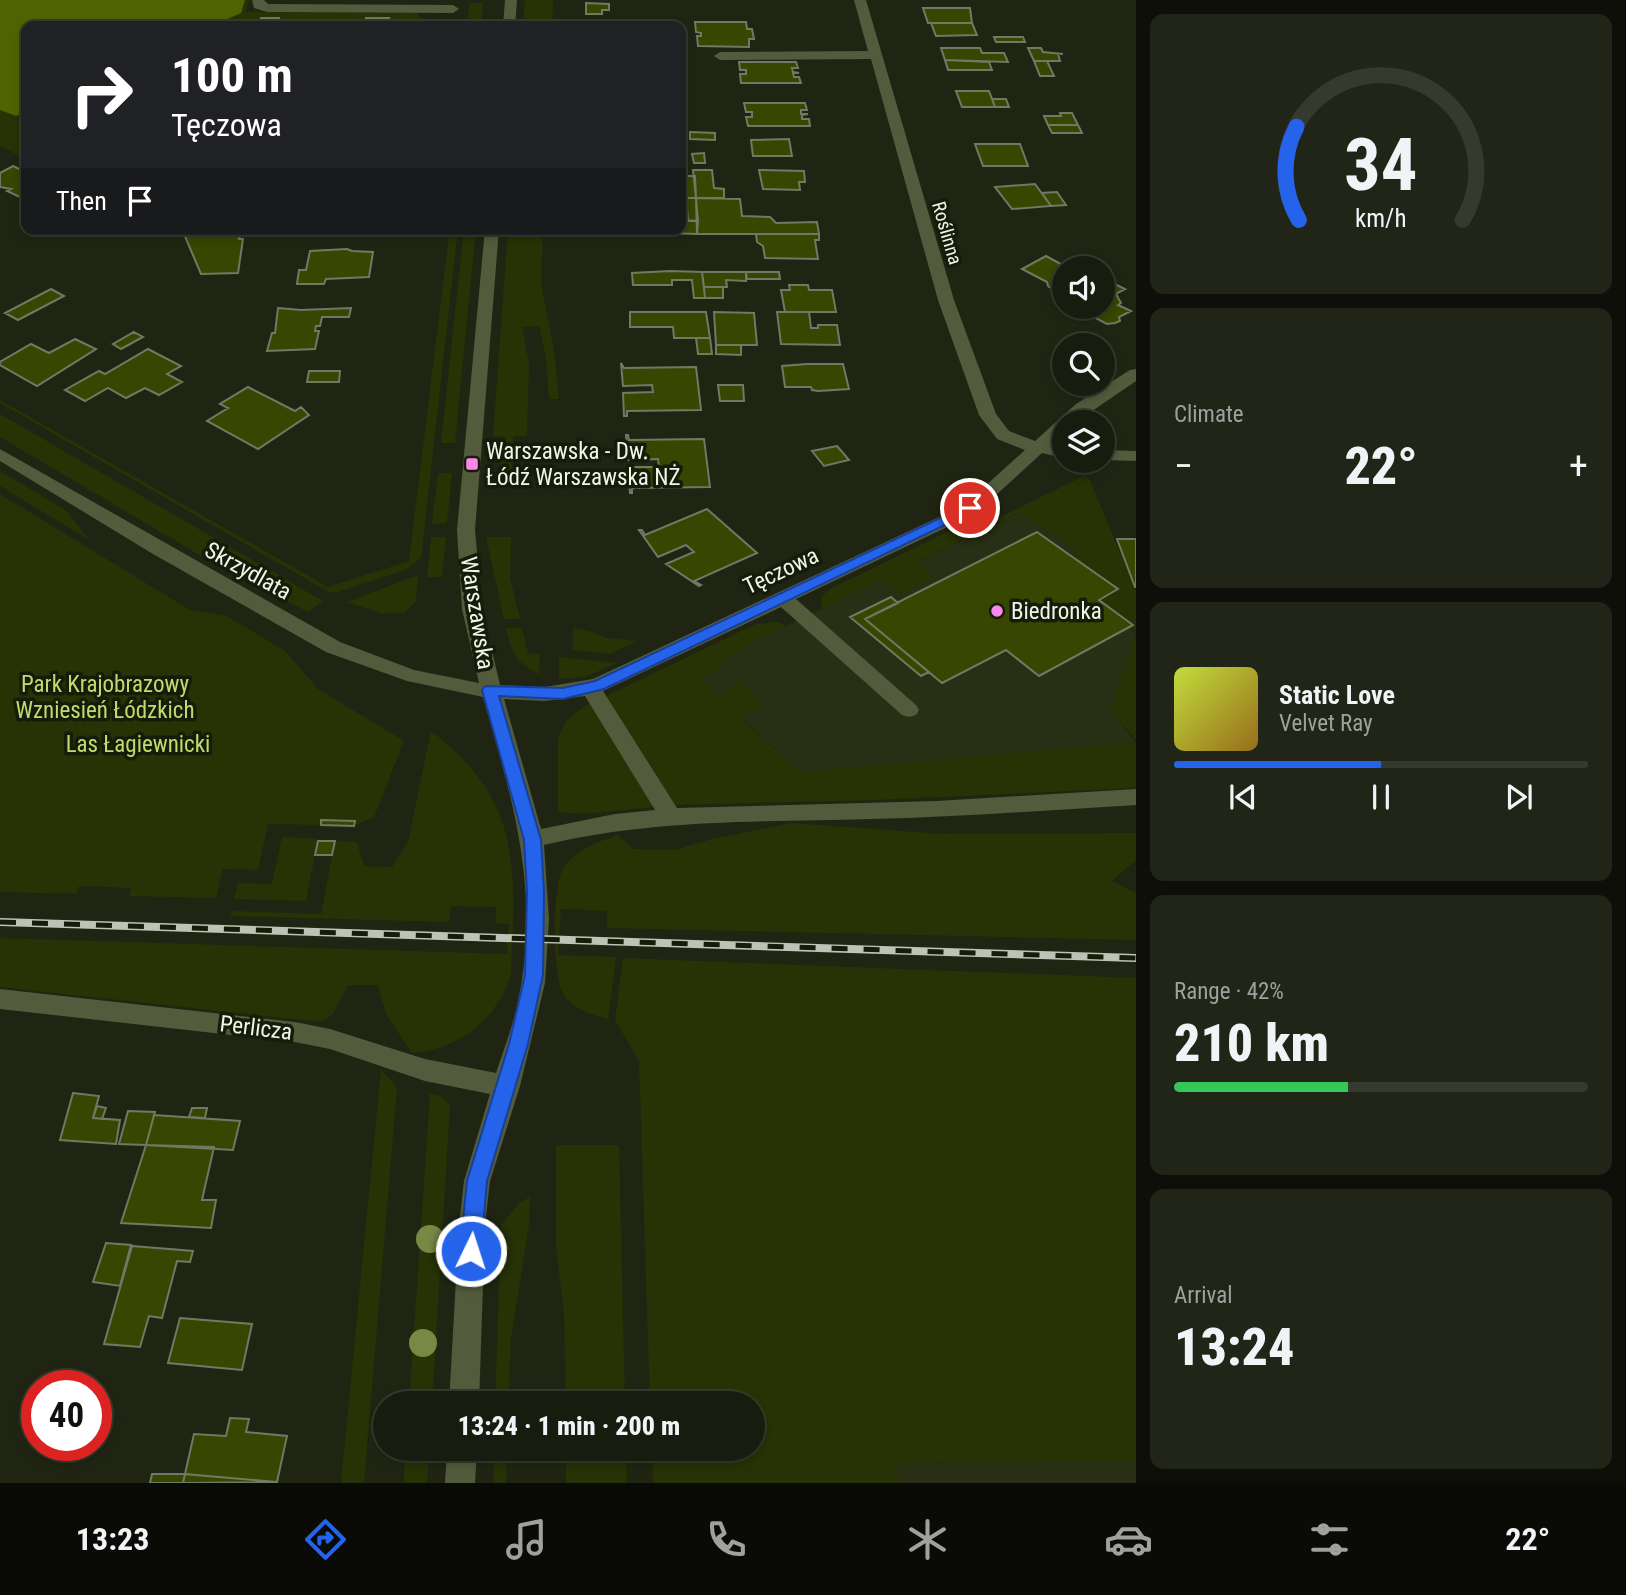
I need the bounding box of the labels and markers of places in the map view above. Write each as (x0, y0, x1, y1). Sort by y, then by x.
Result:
place label: Warszawska - Dw. Łódź Warszawska NŻ (486, 438, 680, 491)
marker: Warszawska - Dw. Łódź Warszawska NŻ (464, 456, 480, 472)
pin (940, 478, 1000, 538)
place label: Biedronka (1011, 598, 1102, 625)
marker: Biedronka (989, 603, 1005, 619)

